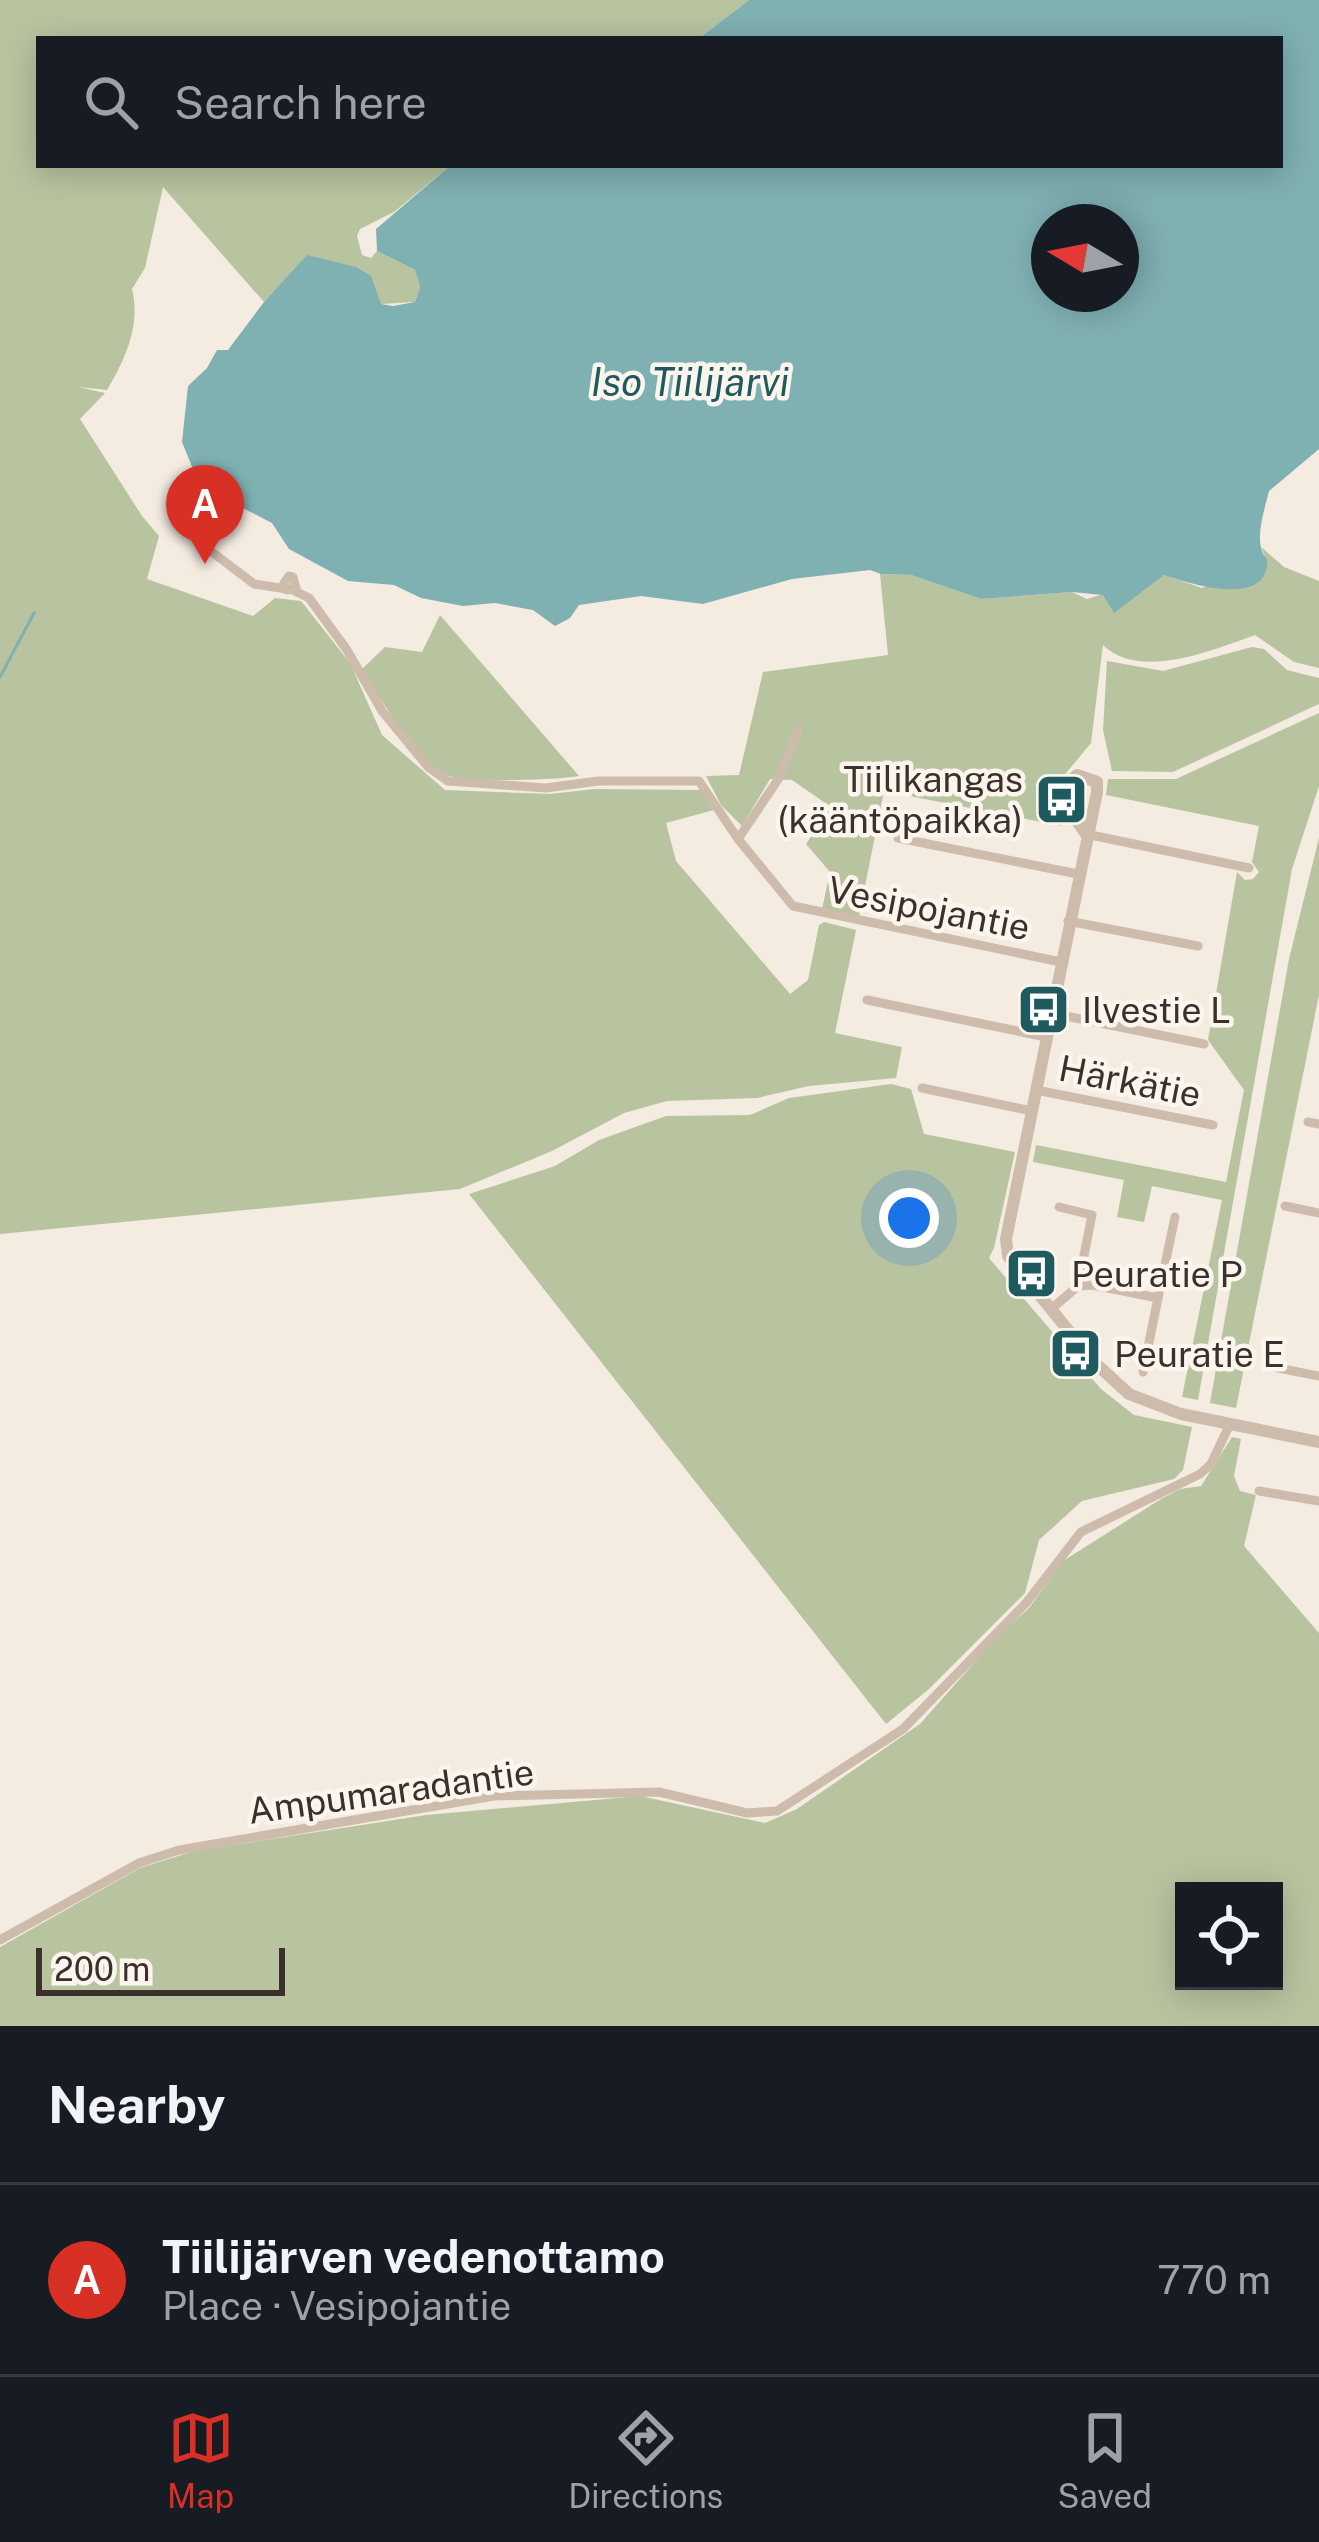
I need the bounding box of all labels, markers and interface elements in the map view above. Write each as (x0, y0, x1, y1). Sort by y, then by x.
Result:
search box (36, 36, 1283, 168)
icon: search (78, 69, 144, 135)
text: Search here (174, 76, 427, 129)
north arrow (1031, 204, 1139, 312)
water label: Iso Tiilijärvi (591, 359, 790, 405)
pin: A (166, 465, 244, 564)
place label: Tiilikangas (kääntöpaikka) (778, 758, 1023, 841)
bus stop icon: Tiilikangas (kääntöpaikka) (1034, 772, 1090, 828)
street label: Vesipojantie (825, 868, 1033, 948)
bus stop icon: Ilvestie L (1015, 982, 1071, 1038)
place label: Ilvestie L (1082, 989, 1231, 1031)
street label: Härkätie (1055, 1047, 1205, 1115)
your location (879, 1188, 939, 1248)
bus stop icon: Peuratie P (1004, 1246, 1060, 1302)
place label: Peuratie P (1071, 1253, 1242, 1295)
bus stop icon: Peuratie E (1047, 1326, 1103, 1382)
place label: Peuratie E (1114, 1333, 1285, 1375)
street label: Ampumaradantie (245, 1750, 537, 1832)
map controls (1175, 1882, 1283, 1990)
button: locate (1175, 1882, 1283, 1990)
scale bar (36, 1942, 285, 1995)
text: 200 m (54, 1950, 150, 1988)
text: Nearby (48, 2075, 225, 2134)
text: Tiilijärven vedenottamo (162, 2230, 665, 2283)
text: A (73, 2257, 101, 2303)
text: 770 m (1157, 2257, 1271, 2303)
text: Place · Vesipojantie (162, 2283, 511, 2329)
tab: Map (167, 2405, 234, 2515)
tab: Directions (568, 2405, 723, 2515)
tab: Saved (1058, 2405, 1152, 2515)

